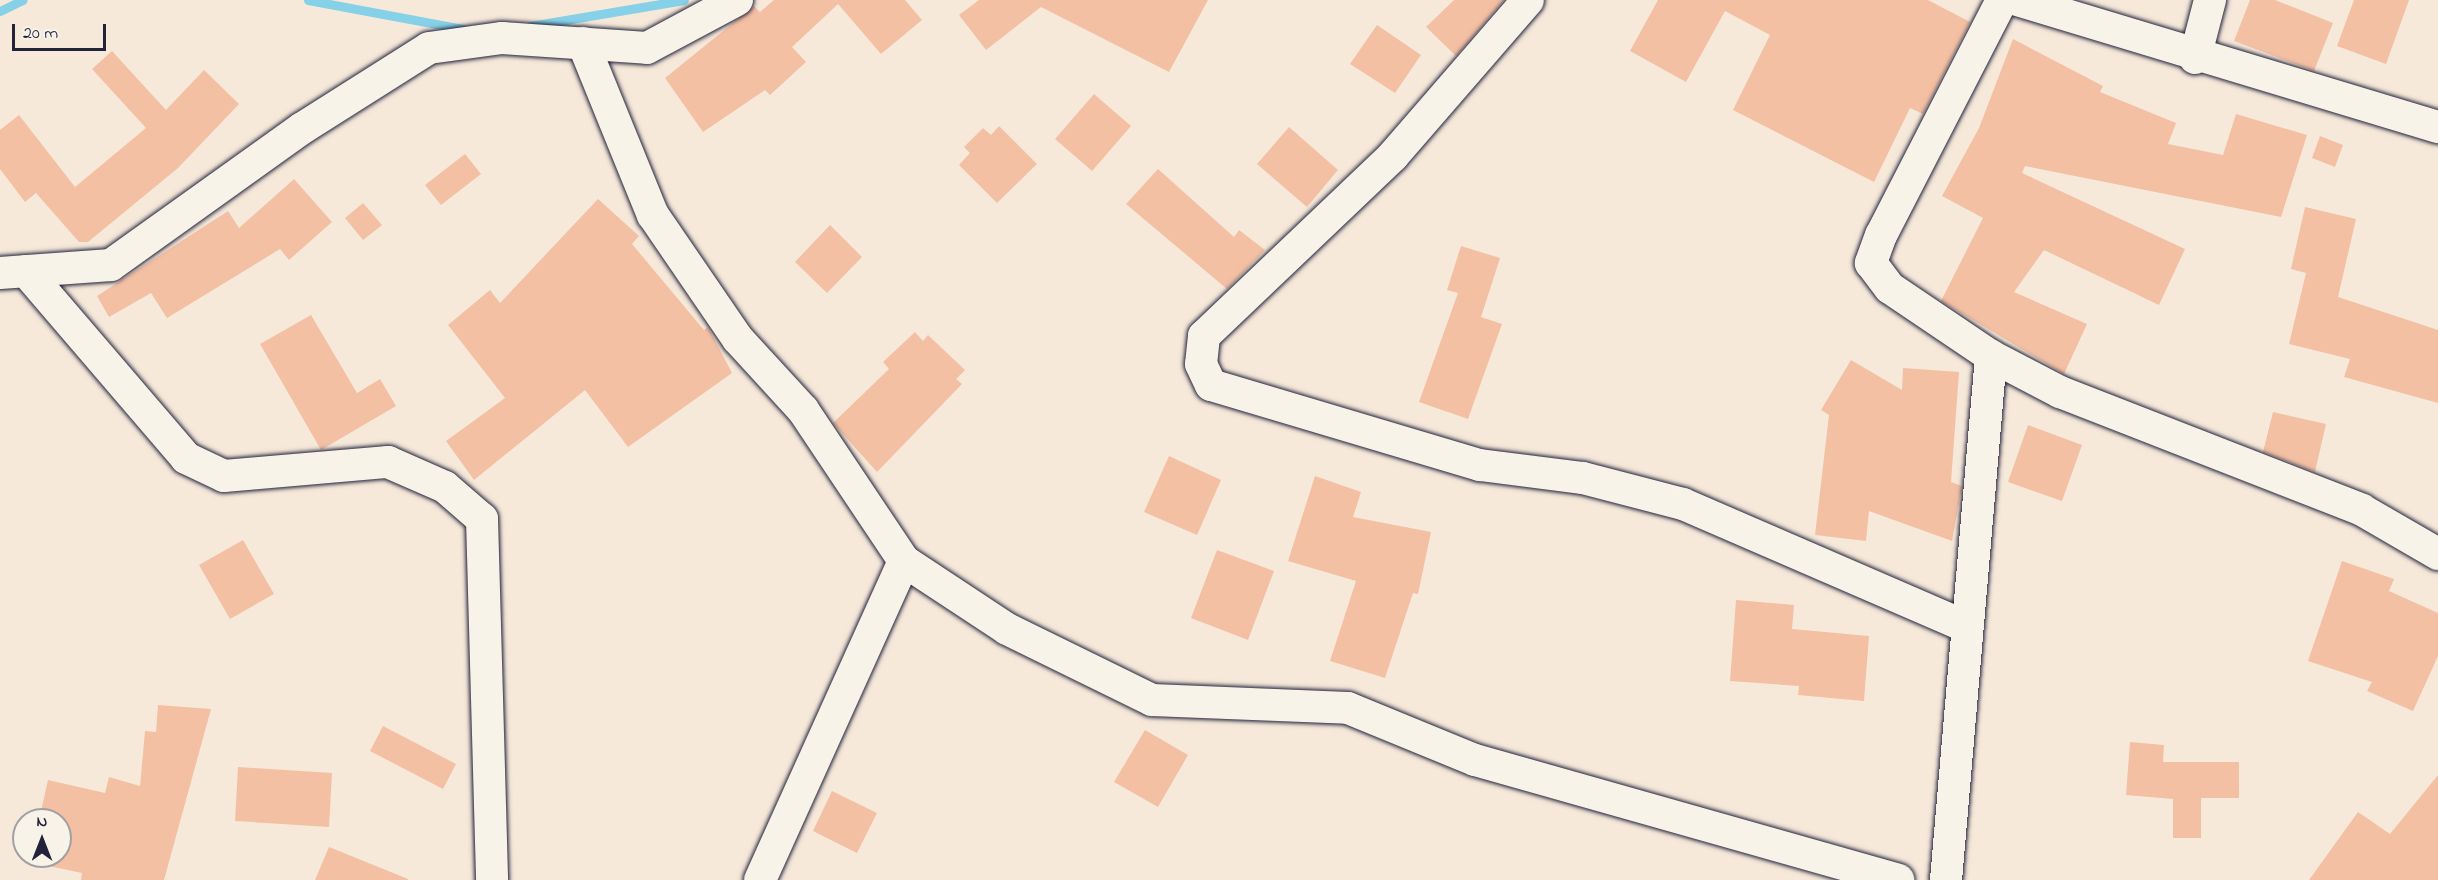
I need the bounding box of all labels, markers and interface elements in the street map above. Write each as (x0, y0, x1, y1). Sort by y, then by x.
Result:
scale bar (15, 12, 110, 50)
text: 20 m (23, 21, 58, 47)
north arrow (12, 808, 72, 868)
text: N (37, 810, 47, 834)

